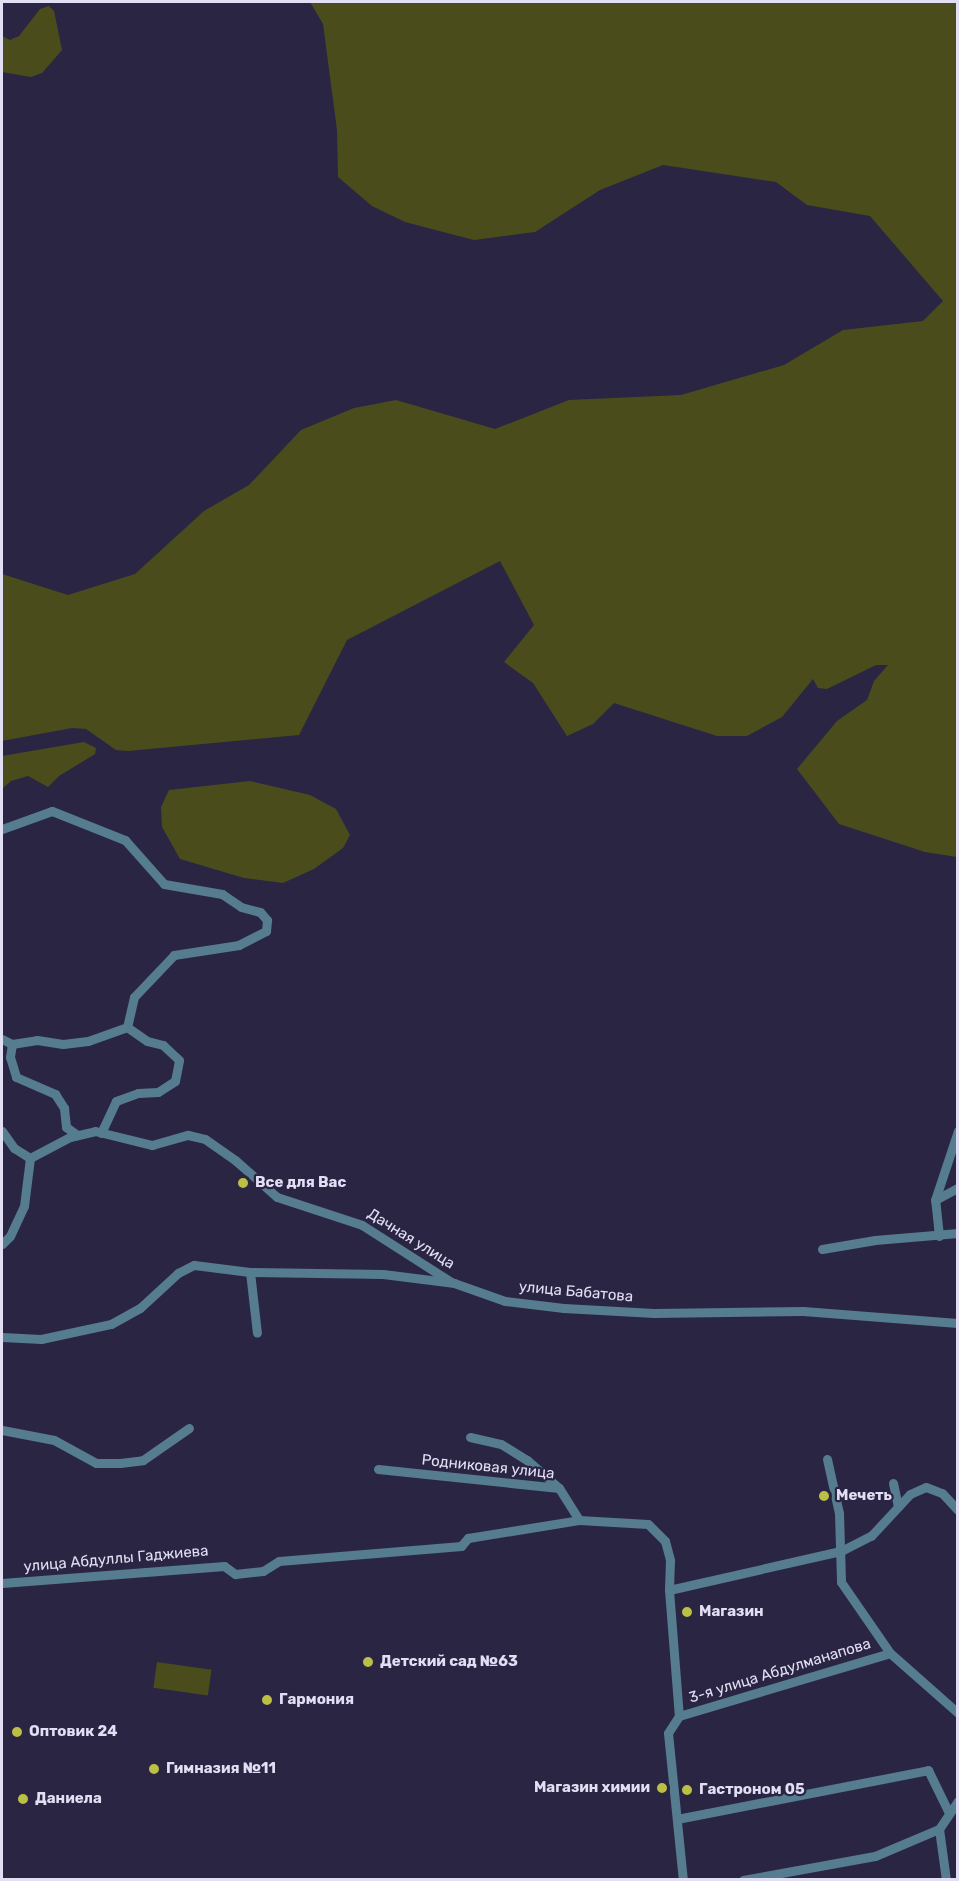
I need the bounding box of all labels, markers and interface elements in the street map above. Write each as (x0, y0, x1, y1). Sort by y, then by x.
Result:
place label: Все для Вас (255, 1174, 346, 1192)
marker: Все для Вас (236, 1176, 250, 1190)
street label: Дачная улица (364, 1205, 458, 1273)
street label: улица Бабатова (518, 1278, 634, 1306)
street label: Родниковая улица (421, 1451, 555, 1483)
place label: Мечеть (836, 1487, 892, 1505)
marker: Мечеть (817, 1489, 831, 1503)
street label: улица Абдуллы Гаджиева (23, 1542, 209, 1576)
place label: Магазин (699, 1603, 764, 1621)
marker: Магазин (680, 1605, 694, 1619)
street label: 3-я улица Абдулманапова (687, 1635, 873, 1707)
place label: Детский сад №63 (380, 1653, 518, 1671)
marker: Детский сад №63 (361, 1655, 375, 1669)
place label: Гармония (279, 1691, 354, 1709)
marker: Гармония (260, 1693, 274, 1707)
place label: Оптовик 24 (29, 1723, 117, 1741)
marker: Оптовик 24 (10, 1725, 24, 1739)
place label: Гимназия №11 (166, 1760, 276, 1778)
marker: Гимназия №11 (147, 1762, 161, 1776)
place label: Магазин химии (534, 1779, 650, 1797)
marker: Магазин химии (655, 1781, 669, 1795)
place label: Гастроном 05 (699, 1781, 805, 1799)
marker: Гастроном 05 (680, 1783, 694, 1797)
place label: Даниела (35, 1790, 102, 1808)
marker: Даниела (16, 1792, 30, 1806)

